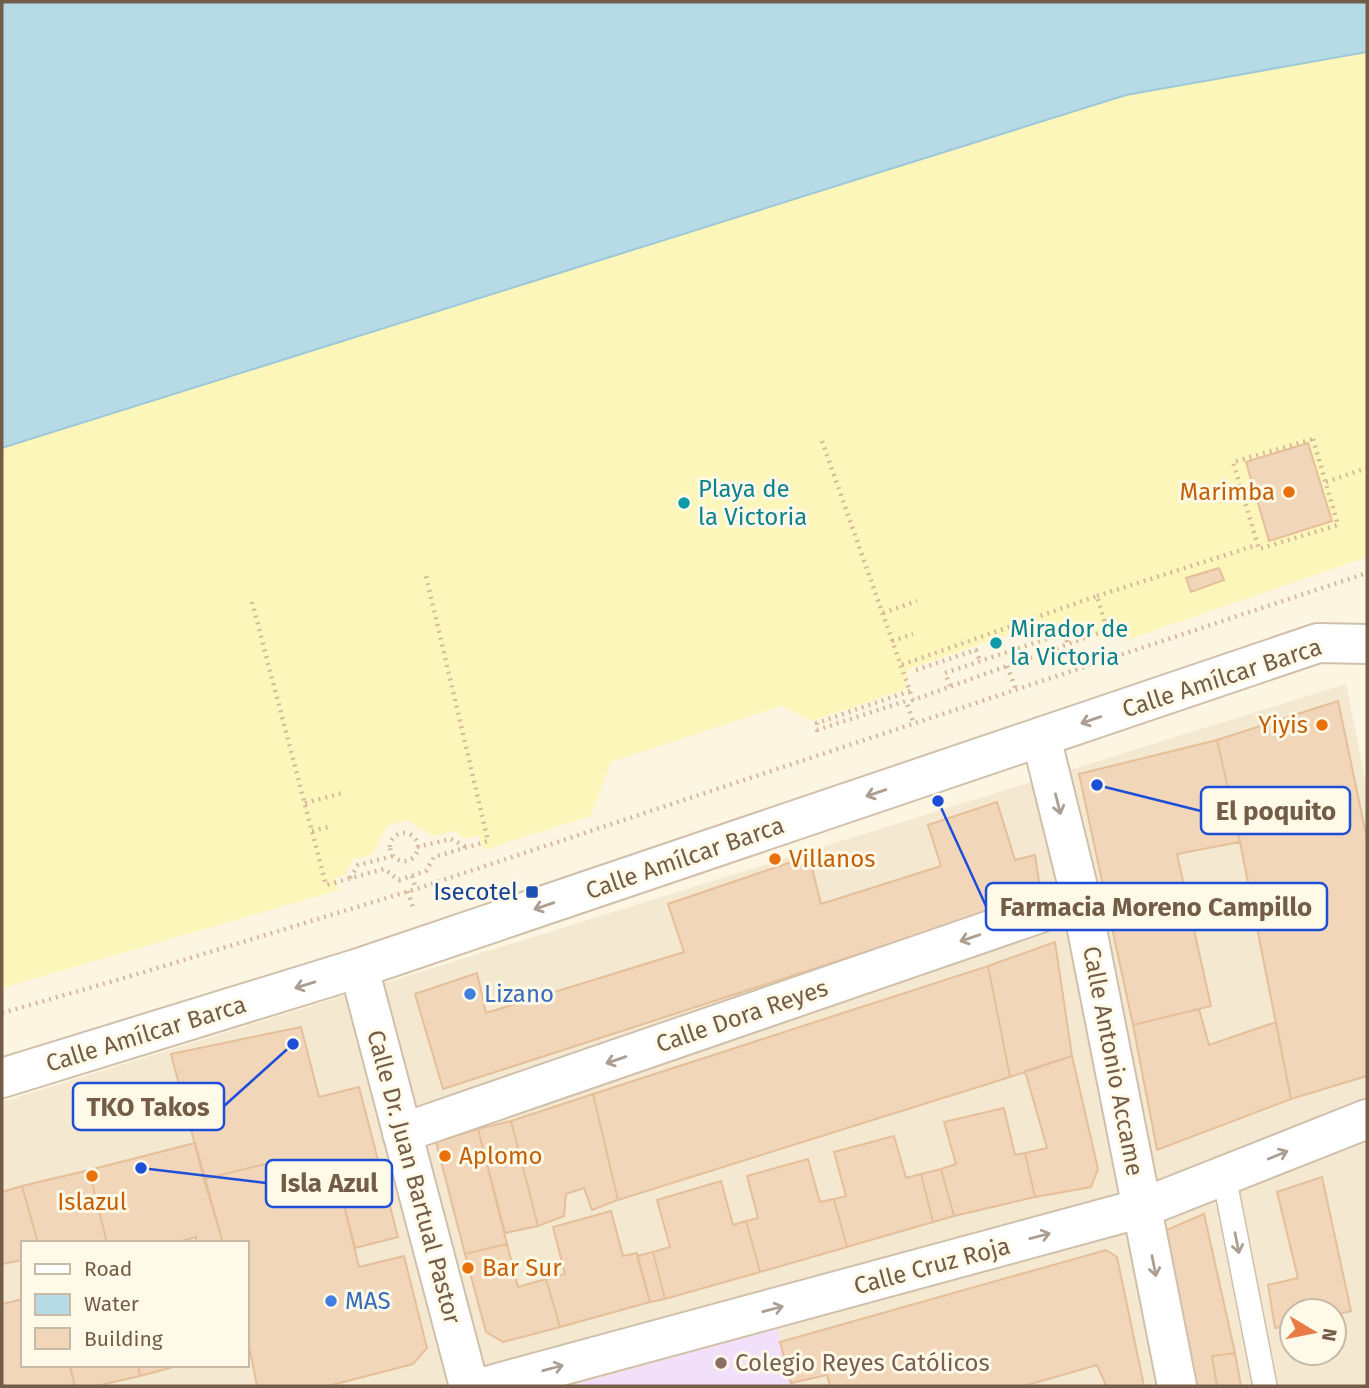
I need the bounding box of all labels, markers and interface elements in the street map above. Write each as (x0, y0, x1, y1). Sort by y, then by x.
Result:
place label: Playa de la Victoria (698, 475, 807, 531)
place label: Marimba (1180, 478, 1275, 506)
marker: Marimba (1281, 484, 1297, 500)
marker: Playa de la Victoria (676, 495, 692, 511)
place label: Mirador de la Victoria (1010, 615, 1128, 671)
street label: Calle Amílcar Barca (1119, 633, 1325, 723)
marker: Mirador de la Victoria (988, 635, 1004, 651)
place label: Yiyis (1258, 711, 1308, 739)
one-way arrow (1081, 715, 1103, 727)
marker: Yiyis (1314, 717, 1330, 733)
callout: El poquito (1201, 787, 1350, 834)
one-way arrow (865, 788, 887, 801)
one-way arrow (1052, 792, 1065, 815)
text: El poquito (1216, 796, 1336, 827)
street label: Calle Amílcar Barca (582, 811, 788, 905)
place label: Villanos (789, 845, 875, 873)
marker: Villanos (767, 851, 783, 867)
place label: Isecotel (433, 878, 518, 906)
callout: Farmacia Moreno Campillo (986, 883, 1327, 930)
marker: Isecotel (524, 884, 540, 900)
text: Farmacia Moreno Campillo (1000, 892, 1312, 923)
one-way arrow (534, 901, 556, 913)
one-way arrow (960, 933, 982, 945)
street label: Calle Antonio Accame (1077, 944, 1149, 1178)
street label: Calle Dora Reyes (652, 973, 832, 1059)
one-way arrow (294, 979, 316, 992)
place label: Lizano (484, 980, 554, 1008)
marker: Lizano (462, 986, 478, 1002)
street label: Calle Amílcar Barca (42, 990, 250, 1078)
street label: Calle Dr. Juan Bartual Pastor (361, 1027, 467, 1328)
one-way arrow (606, 1055, 628, 1067)
callout: TKO Takos (73, 1083, 224, 1130)
text: TKO Takos (87, 1092, 210, 1123)
place label: Aplomo (459, 1142, 543, 1170)
one-way arrow (1266, 1147, 1288, 1160)
marker: Aplomo (437, 1148, 453, 1164)
callout: Isla Azul (266, 1160, 392, 1207)
marker: Islazul (84, 1168, 100, 1184)
text: Isla Azul (280, 1168, 378, 1199)
place label: Islazul (57, 1188, 127, 1216)
one-way arrow (1029, 1229, 1051, 1242)
one-way arrow (1231, 1231, 1244, 1254)
street label: Calle Cruz Roja (851, 1232, 1013, 1300)
legend (21, 1241, 248, 1367)
place label: Bar Sur (482, 1254, 562, 1282)
one-way arrow (1147, 1254, 1161, 1277)
text: Road (84, 1256, 132, 1282)
marker: Bar Sur (460, 1260, 476, 1276)
place label: MAS (345, 1287, 391, 1315)
text: Water (84, 1291, 139, 1317)
marker: MAS (323, 1293, 339, 1309)
north arrow (1278, 1297, 1348, 1367)
one-way arrow (761, 1302, 784, 1315)
text: Building (84, 1326, 163, 1352)
text: N (1317, 1327, 1342, 1343)
place label: Colegio Reyes Católicos (735, 1349, 990, 1377)
marker: Colegio Reyes Católicos (713, 1355, 729, 1371)
one-way arrow (542, 1361, 564, 1374)

